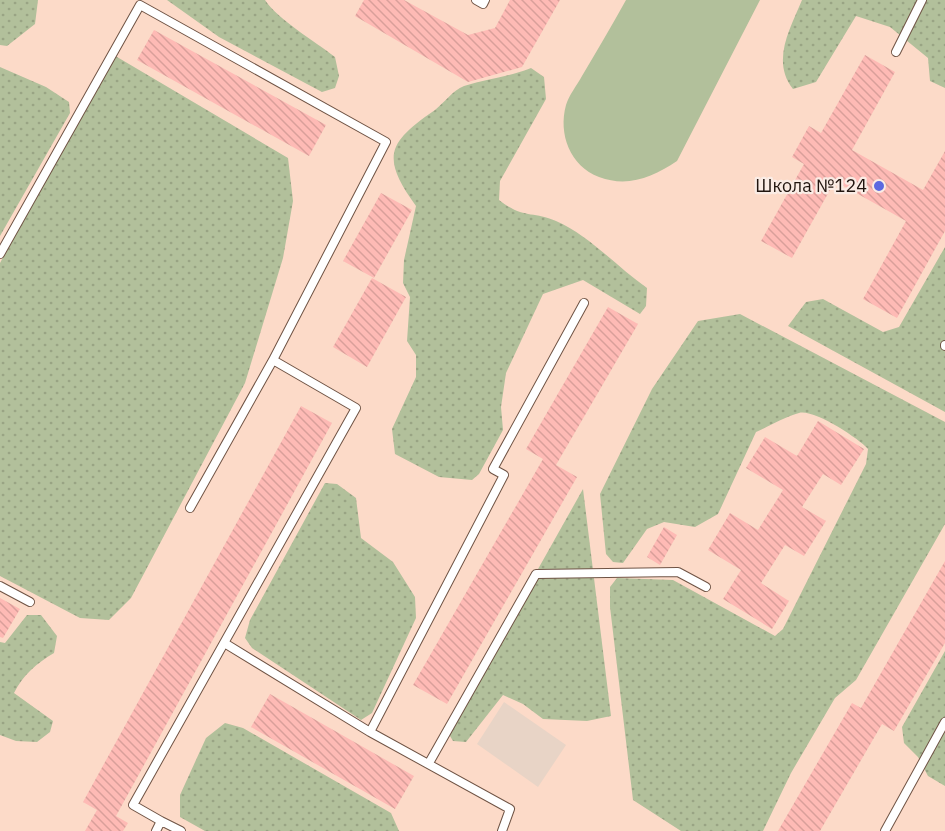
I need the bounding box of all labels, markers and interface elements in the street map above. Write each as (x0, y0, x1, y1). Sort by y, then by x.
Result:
place label: Школа №124 (755, 174, 867, 197)
marker: Школа №124 (872, 179, 886, 193)

